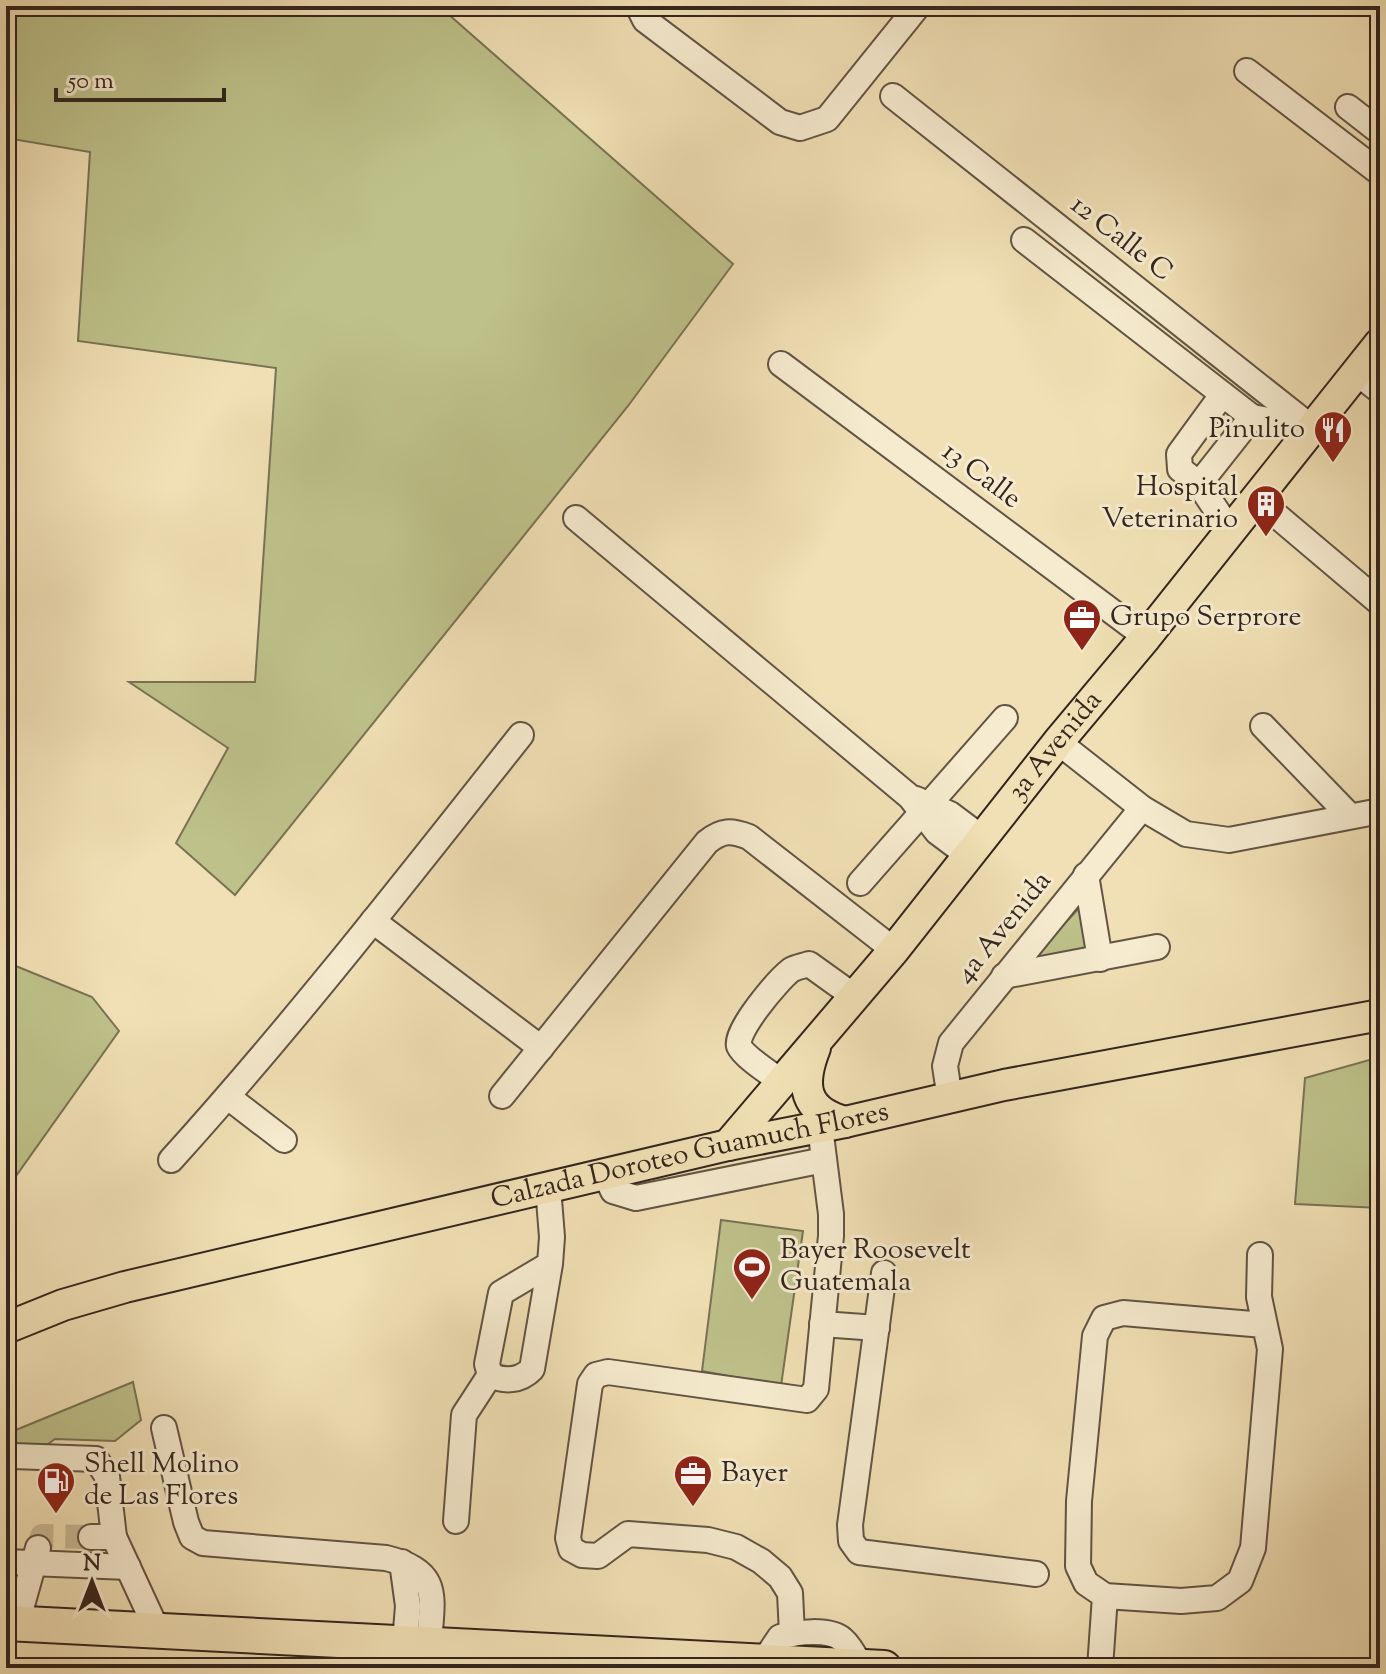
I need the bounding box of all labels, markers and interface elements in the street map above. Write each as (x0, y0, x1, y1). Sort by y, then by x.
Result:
scale bar (56, 52, 224, 102)
text: 50 m (66, 65, 114, 99)
street label: 12 Calle C (1061, 186, 1181, 292)
restaurant icon: Pinulito (1312, 409, 1354, 464)
place label: Pinulito (1209, 410, 1305, 450)
street label: 13 Calle (933, 433, 1029, 519)
place label: Hospital Veterinario (1101, 468, 1238, 540)
building icon: Hospital Veterinario (1245, 483, 1287, 538)
office icon: Grupo Serprore (1061, 597, 1103, 652)
place label: Grupo Serprore (1110, 598, 1302, 638)
street label: 3a Avenida (999, 683, 1112, 810)
street label: 4a Avenida (946, 863, 1062, 993)
street label: Calzada Doroteo Guamuch Flores (487, 1092, 893, 1220)
place label: Bayer Roosevelt Guatemala (780, 1231, 971, 1303)
sports icon: Bayer Roosevelt Guatemala (731, 1246, 773, 1301)
place label: Shell Molino de Las Flores (84, 1445, 239, 1517)
office icon: Bayer (672, 1453, 714, 1508)
place label: Bayer (721, 1454, 789, 1494)
fuel station icon: Shell Molino de Las Flores (35, 1460, 77, 1515)
north arrow (52, 1542, 132, 1622)
text: N (83, 1549, 101, 1581)

